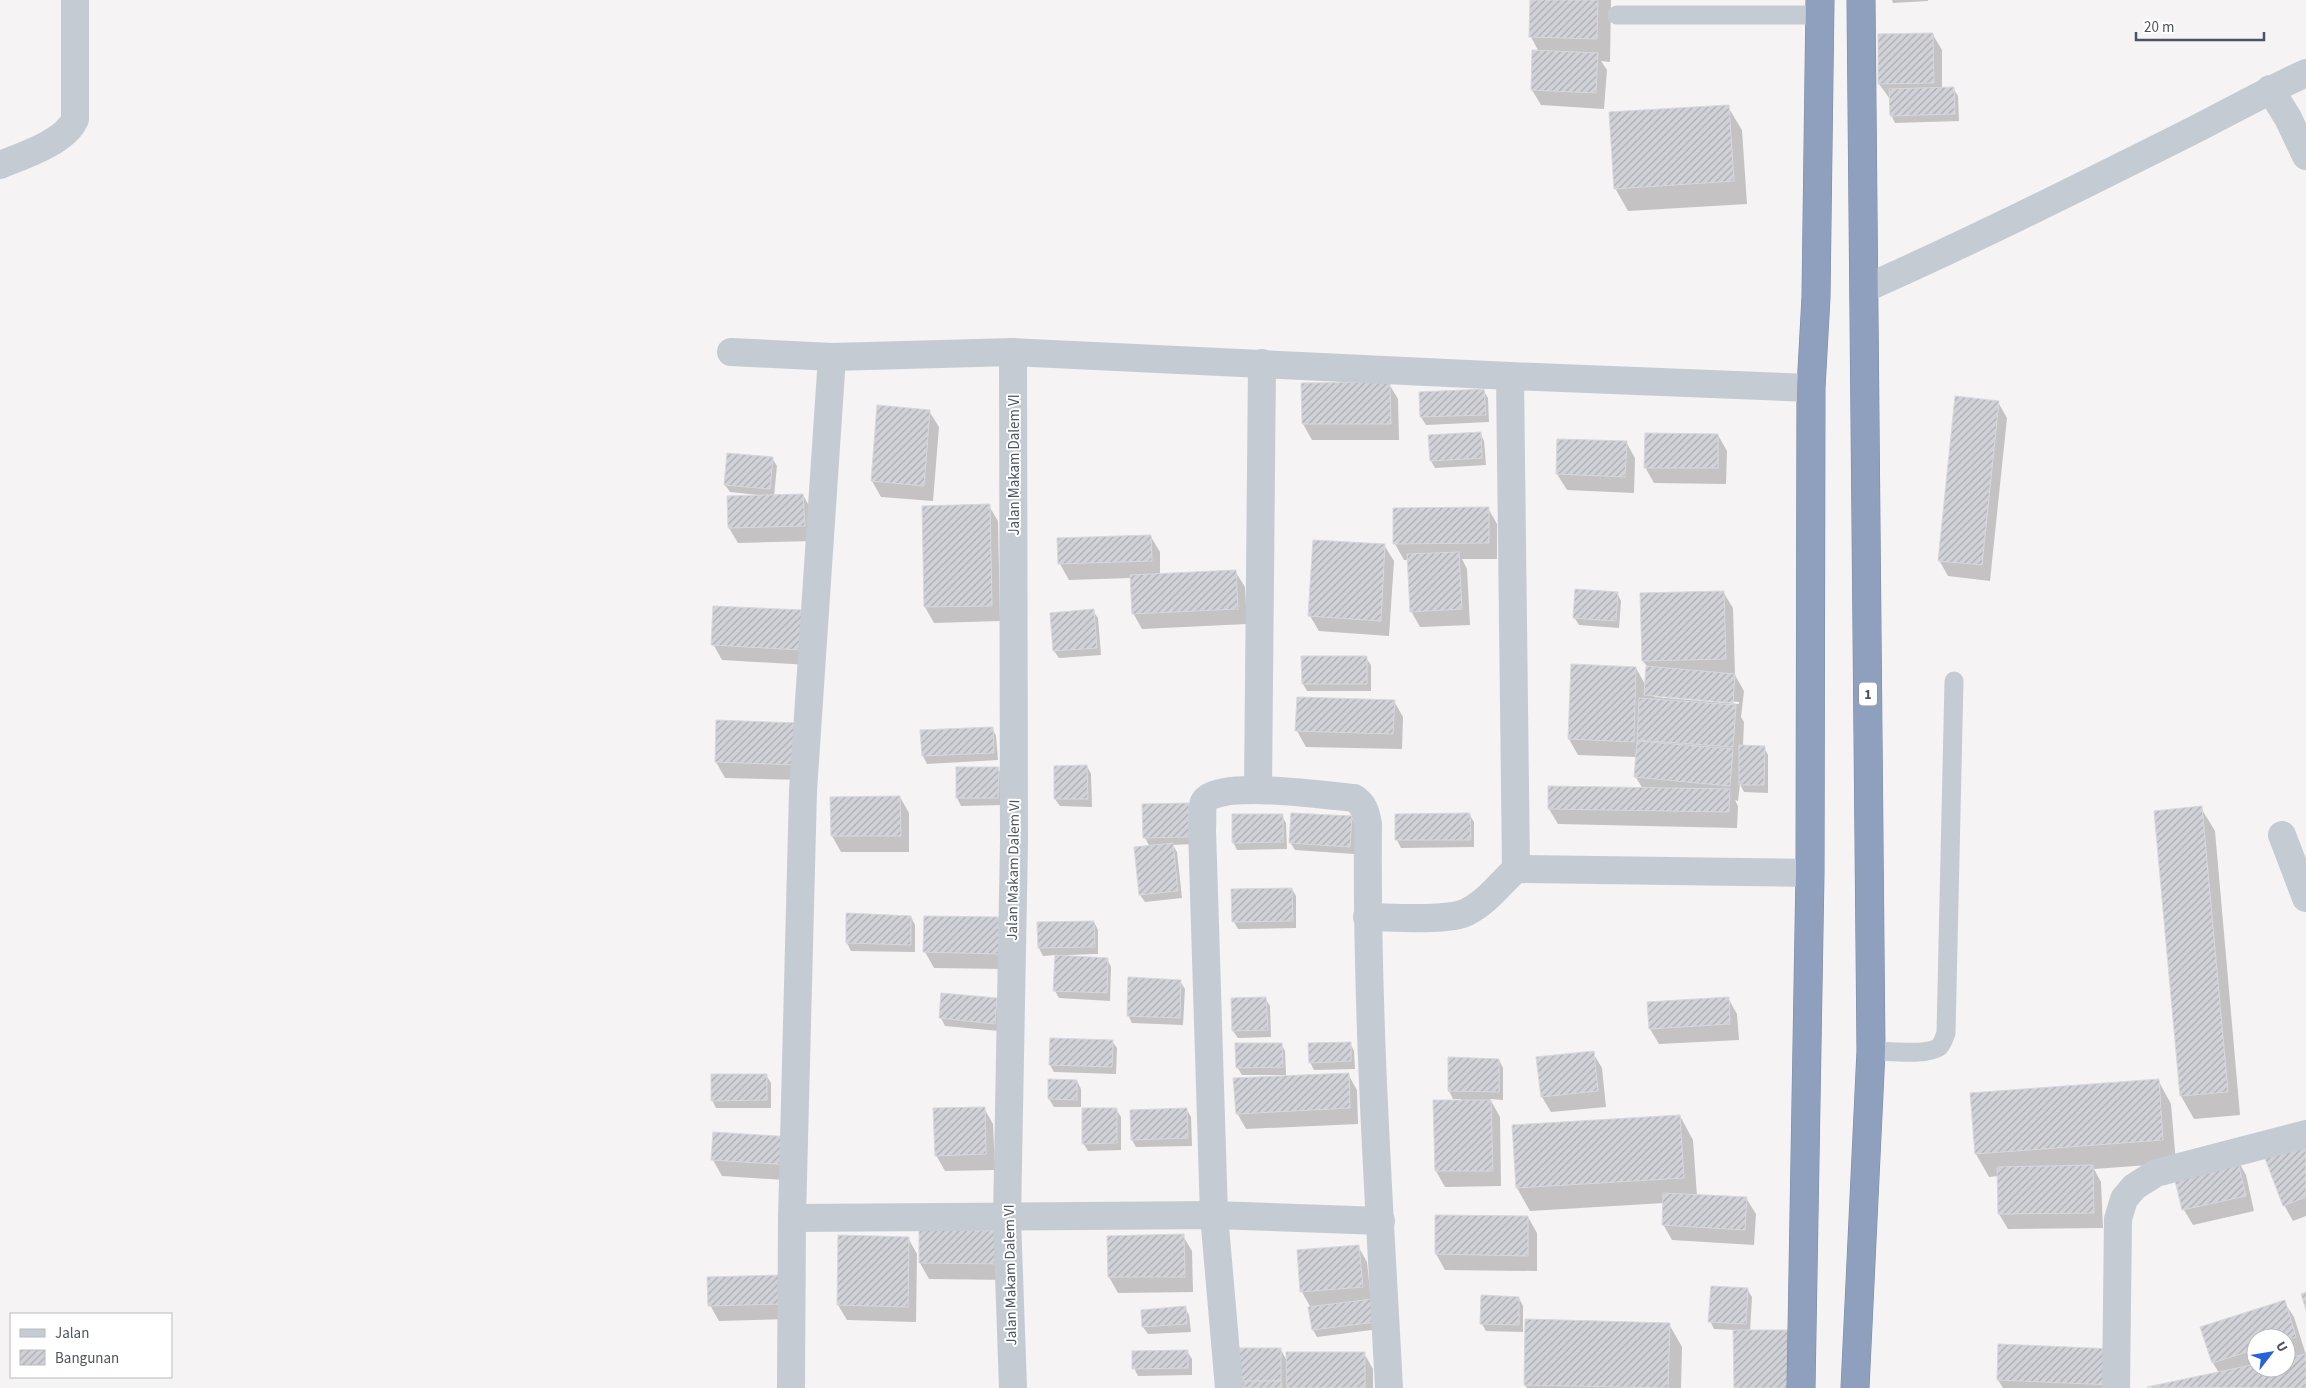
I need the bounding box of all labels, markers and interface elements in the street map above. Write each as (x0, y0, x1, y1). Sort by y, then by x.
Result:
scale bar (2136, 10, 2264, 42)
text: 20 m (2144, 17, 2174, 38)
street label: Jalan Makam Dalem VI (1004, 394, 1025, 536)
road number: 1 (1859, 682, 1877, 706)
street label: Jalan Makam Dalem VI (1002, 799, 1025, 941)
street label: Jalan Makam Dalem VI (999, 1204, 1022, 1346)
legend (10, 1313, 172, 1378)
text: Jalan (55, 1323, 89, 1344)
north arrow (2246, 1328, 2296, 1378)
text: U (2270, 1338, 2292, 1356)
text: Bangunan (55, 1348, 119, 1369)

